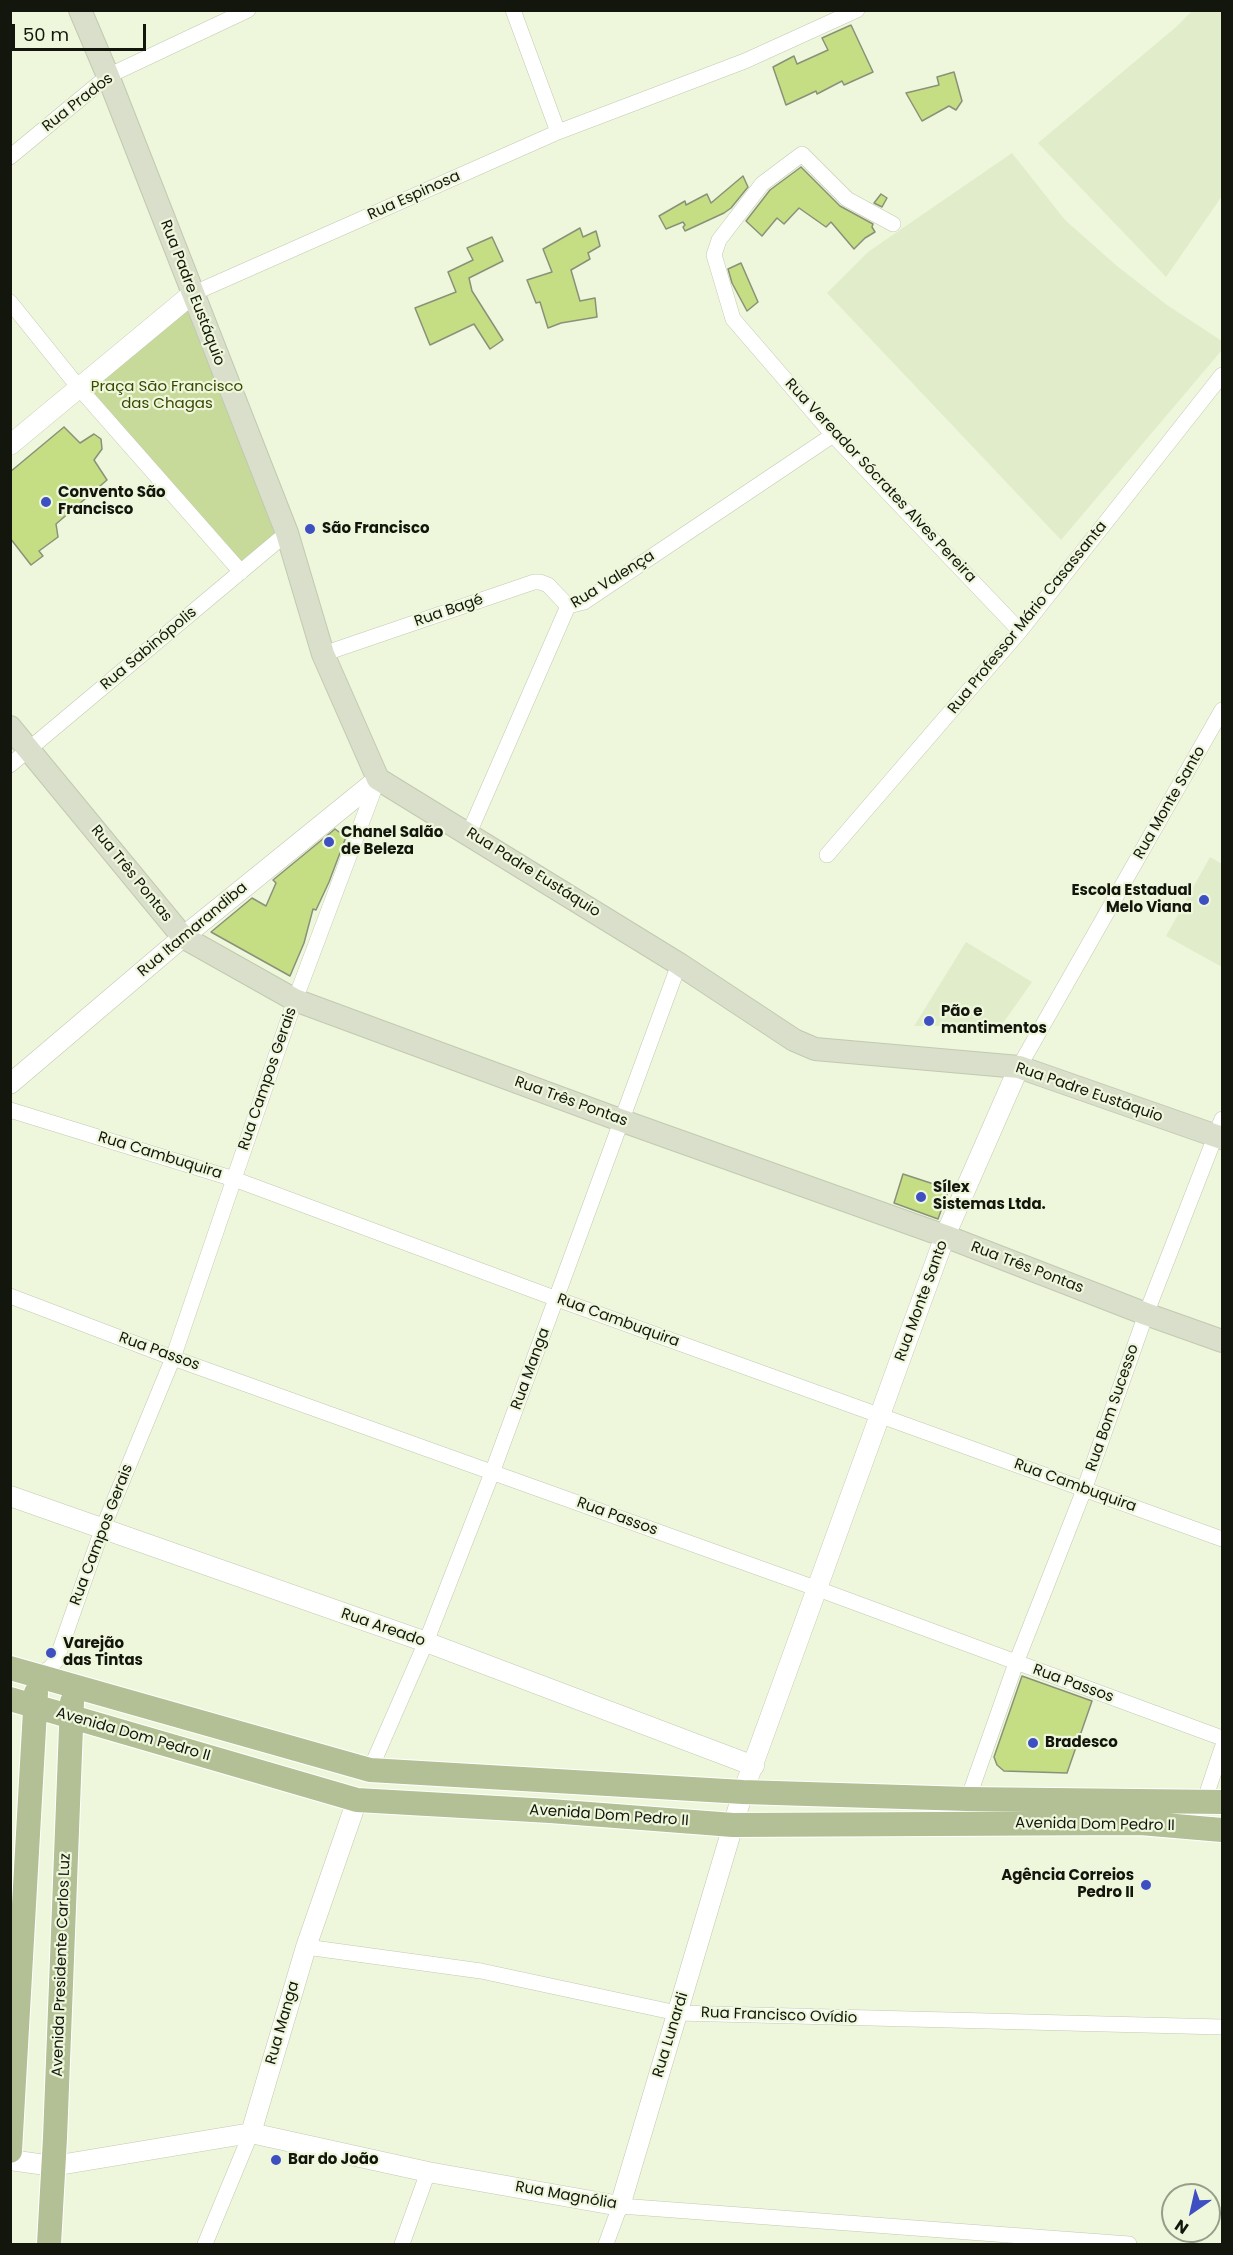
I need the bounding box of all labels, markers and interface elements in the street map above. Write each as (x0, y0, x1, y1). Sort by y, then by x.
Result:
scale bar (15, 12, 148, 50)
text: 50 m (23, 22, 69, 47)
street label: Rua Prados (39, 70, 117, 136)
street label: Rua Espinosa (365, 168, 463, 224)
street label: Rua Padre Eustáquio (156, 218, 228, 368)
street label: Rua Vereador Sócrates Alves Pereira (781, 375, 979, 587)
park label: Praça São Francisco das Chagas (91, 378, 243, 413)
place label: Convento São Francisco (58, 484, 166, 519)
marker: Convento São Francisco (39, 495, 53, 509)
street label: Rua Professor Mário Casassanta (945, 518, 1111, 718)
place label: São Francisco (322, 520, 430, 538)
marker: São Francisco (303, 522, 317, 536)
street label: Rua Valença (568, 547, 658, 613)
street label: Rua Bagé (412, 591, 486, 631)
street label: Rua Sabinópolis (97, 604, 201, 694)
street label: Rua Monte Santo (1130, 743, 1210, 863)
street label: Rua Três Pontas (87, 822, 175, 926)
place label: Chanel Salão de Beleza (341, 824, 443, 859)
street label: Rua Padre Eustáquio (463, 824, 603, 922)
marker: Chanel Salão de Beleza (322, 835, 336, 849)
street label: Rua Itamarandiba (135, 879, 251, 981)
place label: Escola Estadual Melo Viana (1071, 882, 1192, 917)
marker: Escola Estadual Melo Viana (1197, 893, 1211, 907)
place label: Pão e mantimentos (941, 1003, 1047, 1038)
street label: Rua Campos Gerais (235, 1005, 301, 1153)
marker: Pão e mantimentos (922, 1014, 936, 1028)
street label: Rua Padre Eustáquio (1013, 1059, 1165, 1127)
street label: Rua Três Pontas (512, 1073, 630, 1131)
street label: Rua Cambuquira (96, 1129, 224, 1183)
place label: Sílex Sistemas Ltda. (933, 1179, 1046, 1214)
marker: Sílex Sistemas Ltda. (914, 1190, 928, 1204)
street label: Rua Monte Santo (892, 1238, 952, 1364)
street label: Rua Três Pontas (968, 1238, 1086, 1298)
street label: Rua Cambuquira (554, 1290, 682, 1352)
street label: Rua Manga (508, 1326, 554, 1412)
street label: Rua Passos (116, 1329, 202, 1375)
street label: Rua Bom Sucesso (1083, 1342, 1143, 1474)
street label: Rua Cambuquira (1011, 1455, 1139, 1517)
street label: Rua Campos Gerais (67, 1462, 137, 1608)
street label: Rua Passos (574, 1494, 660, 1540)
street label: Rua Areado (339, 1605, 427, 1651)
place label: Varejão das Tintas (63, 1635, 143, 1670)
marker: Varejão das Tintas (44, 1646, 58, 1660)
street label: Rua Passos (1030, 1661, 1116, 1707)
street label: Avenida Dom Pedro II (54, 1704, 212, 1766)
place label: Bradesco (1045, 1734, 1118, 1752)
marker: Bradesco (1026, 1736, 1040, 1750)
street label: Avenida Dom Pedro II (529, 1801, 689, 1831)
street label: Avenida Dom Pedro II (1015, 1815, 1175, 1835)
street label: Avenida Presidente Carlos Luz (49, 1853, 75, 2077)
place label: Agência Correios Pedro II (1001, 1867, 1134, 1902)
marker: Agência Correios Pedro II (1139, 1878, 1153, 1892)
street label: Rua Manga (263, 1979, 303, 2067)
street label: Rua Lunardi (650, 1990, 692, 2080)
street label: Rua Francisco Ovídio (701, 2004, 857, 2028)
place label: Bar do João (288, 2151, 379, 2169)
marker: Bar do João (269, 2153, 283, 2167)
street label: Rua Magnólia (514, 2178, 618, 2214)
north arrow (1161, 2183, 1221, 2243)
text: N (1170, 2214, 1193, 2240)

